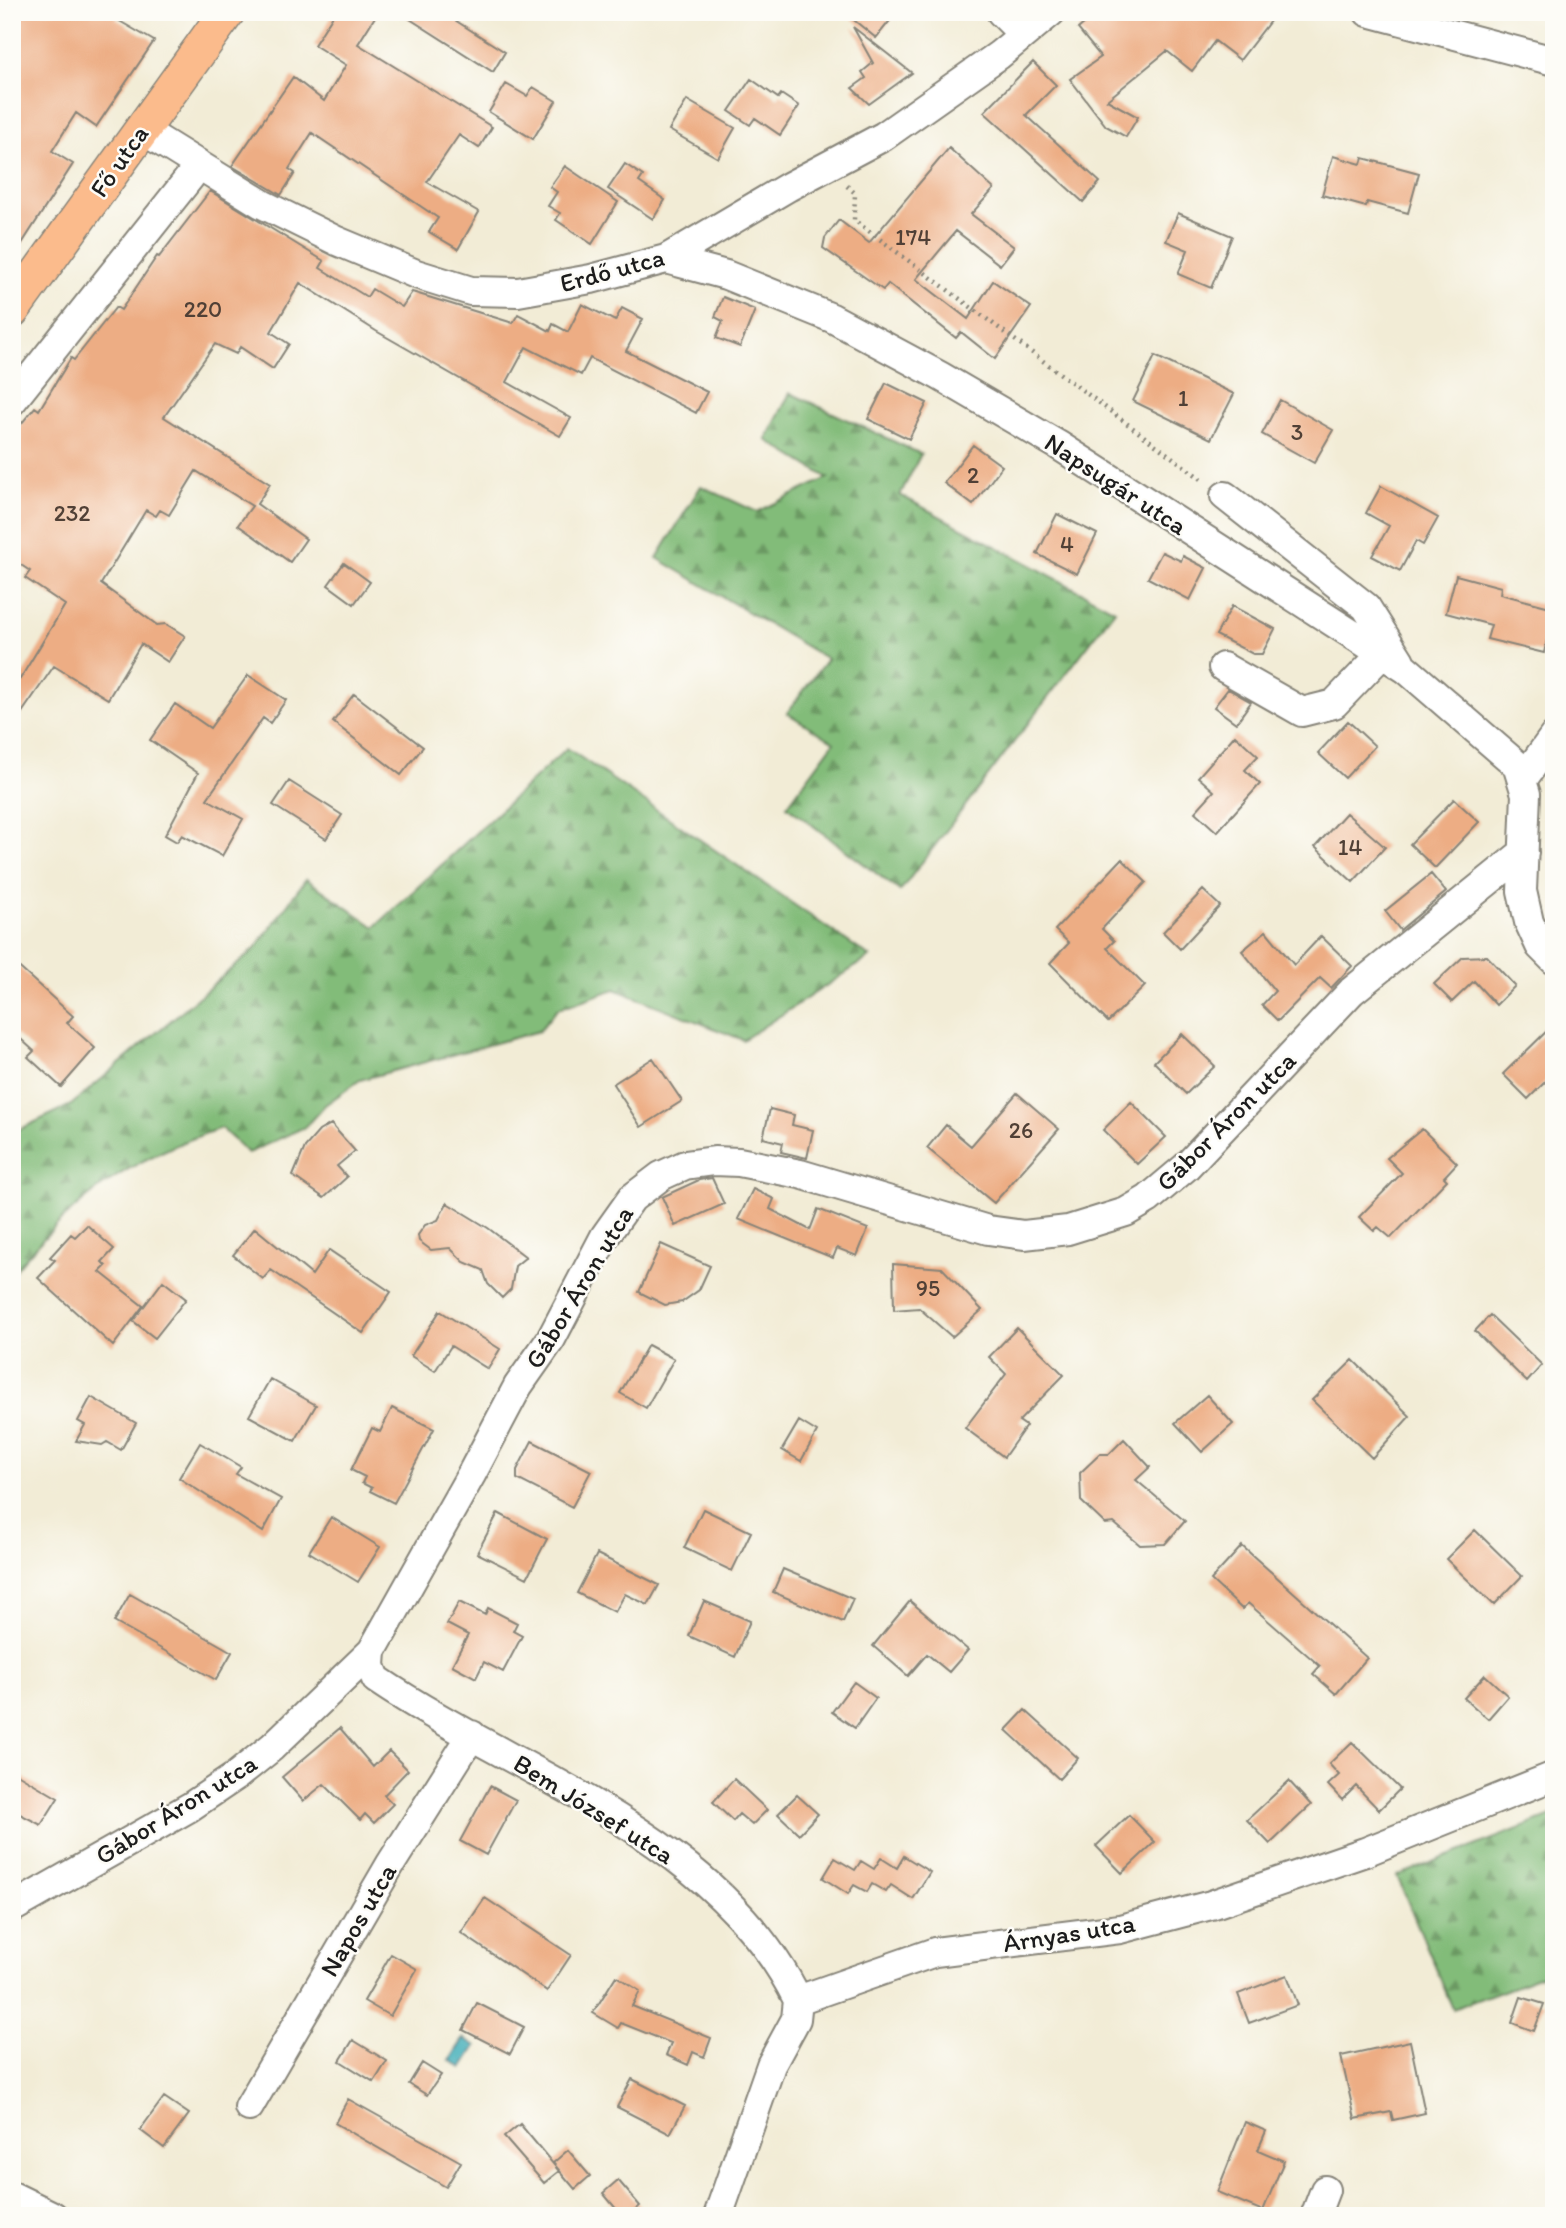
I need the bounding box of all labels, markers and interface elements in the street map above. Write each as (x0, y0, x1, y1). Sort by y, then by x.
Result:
street label: Fő utca (83, 119, 155, 203)
house number: 174 (895, 223, 931, 251)
street label: Erdő utca (556, 241, 668, 299)
house number: 220 (184, 295, 222, 323)
house number: 1 (1178, 384, 1189, 412)
house number: 3 (1291, 418, 1303, 446)
street label: Napsugár utca (1039, 426, 1194, 542)
house number: 2 (967, 461, 979, 489)
house number: 232 (54, 499, 90, 527)
house number: 4 (1060, 530, 1074, 558)
house number: 14 (1338, 833, 1362, 861)
street label: Gábor Áron utca (1149, 1044, 1303, 1198)
house number: 26 (1009, 1116, 1033, 1144)
street label: Gábor Áron utca (518, 1199, 640, 1374)
house number: 95 (916, 1274, 940, 1302)
street label: Gábor Áron utca (89, 1746, 263, 1871)
street label: Bem József utca (508, 1747, 681, 1871)
street label: Napos utca (313, 1857, 403, 1982)
street label: Árnyas utca (1000, 1907, 1138, 1959)

